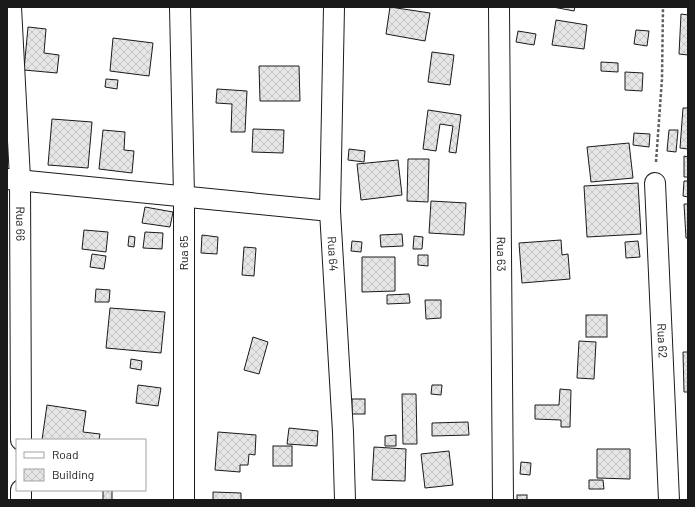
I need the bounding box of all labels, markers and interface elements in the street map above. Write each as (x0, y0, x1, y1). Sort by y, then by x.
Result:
street label: Rua 66 (14, 206, 28, 241)
street label: Rua 65 (176, 236, 190, 270)
street label: Rua 64 (326, 236, 342, 272)
street label: Rua 63 (495, 237, 509, 271)
street label: Rua 62 (655, 323, 671, 359)
legend (16, 439, 146, 491)
text: Road (52, 447, 79, 461)
text: Building (52, 467, 94, 481)

